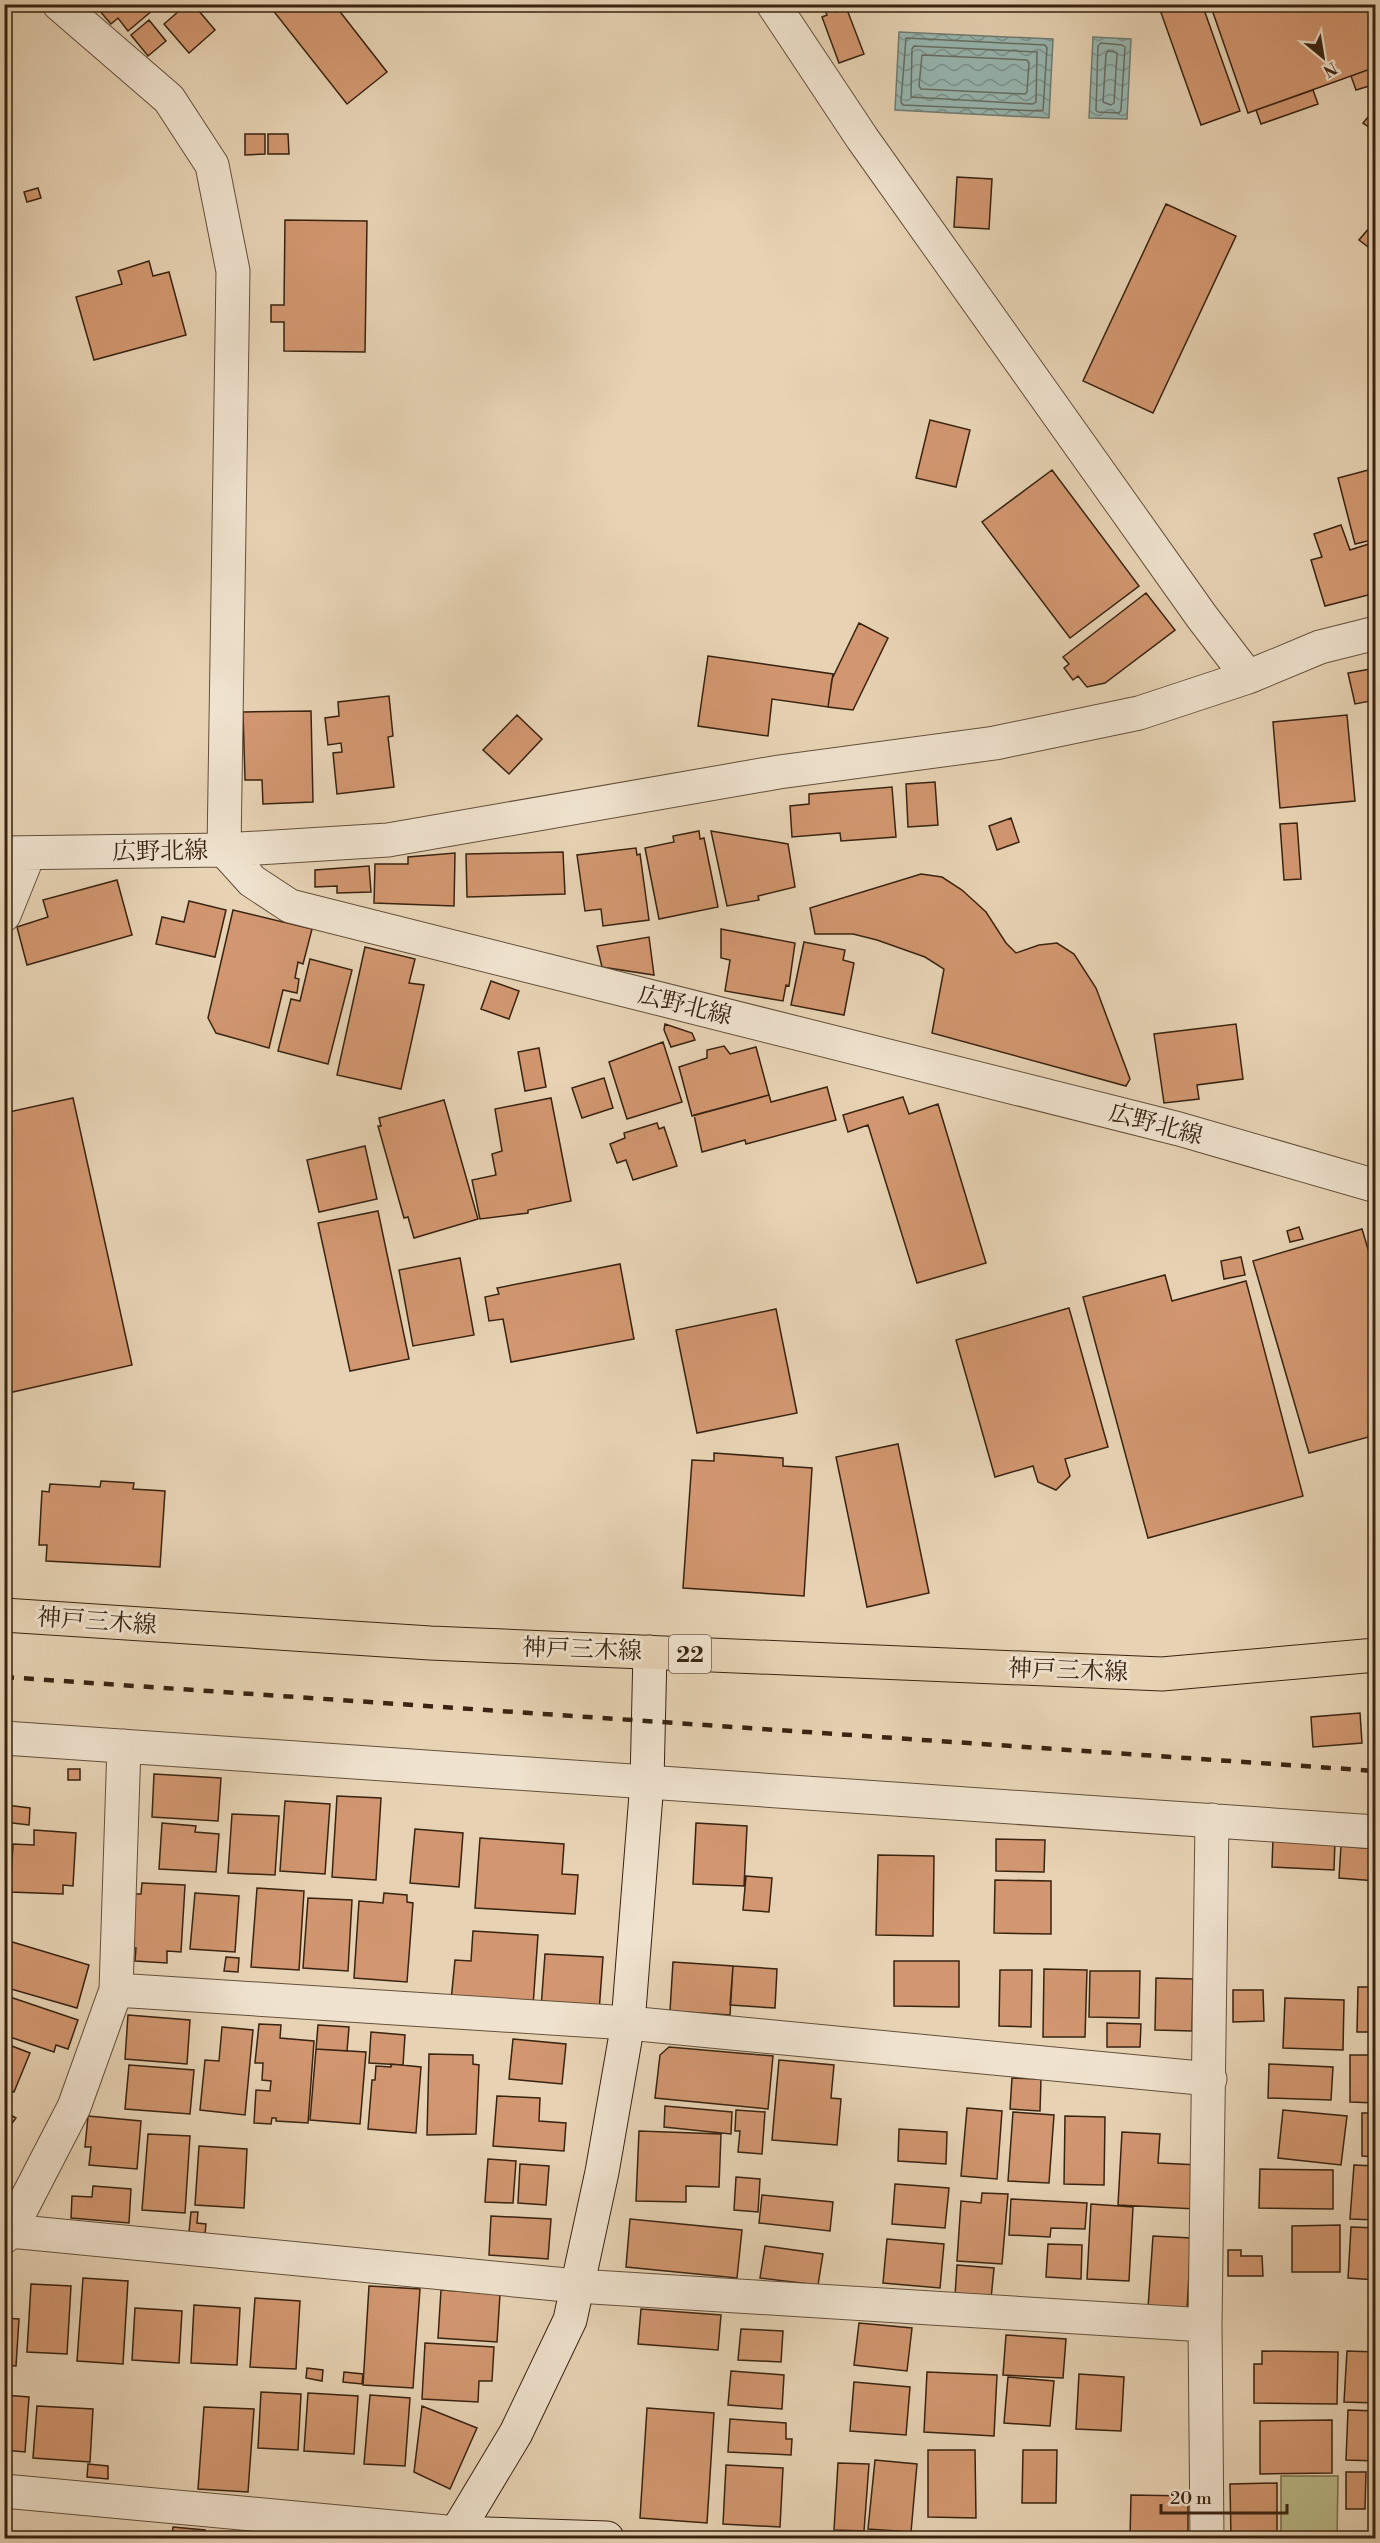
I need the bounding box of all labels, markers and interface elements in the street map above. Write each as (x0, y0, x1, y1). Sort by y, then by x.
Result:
north arrow (1293, 27, 1353, 87)
text: N (1319, 57, 1340, 81)
street label: 広野北線 (112, 836, 208, 868)
street label: 広野北線 (635, 980, 735, 1032)
street label: 広野北線 (1105, 1098, 1206, 1152)
street label: 神戸三木線 (36, 1603, 158, 1641)
street label: 神戸三木線 (521, 1633, 642, 1667)
road number: 22 (669, 1635, 711, 1673)
street label: 神戸三木線 (1007, 1654, 1128, 1688)
scale bar (1161, 2477, 1287, 2515)
text: 20 m (1170, 2487, 1212, 2510)

